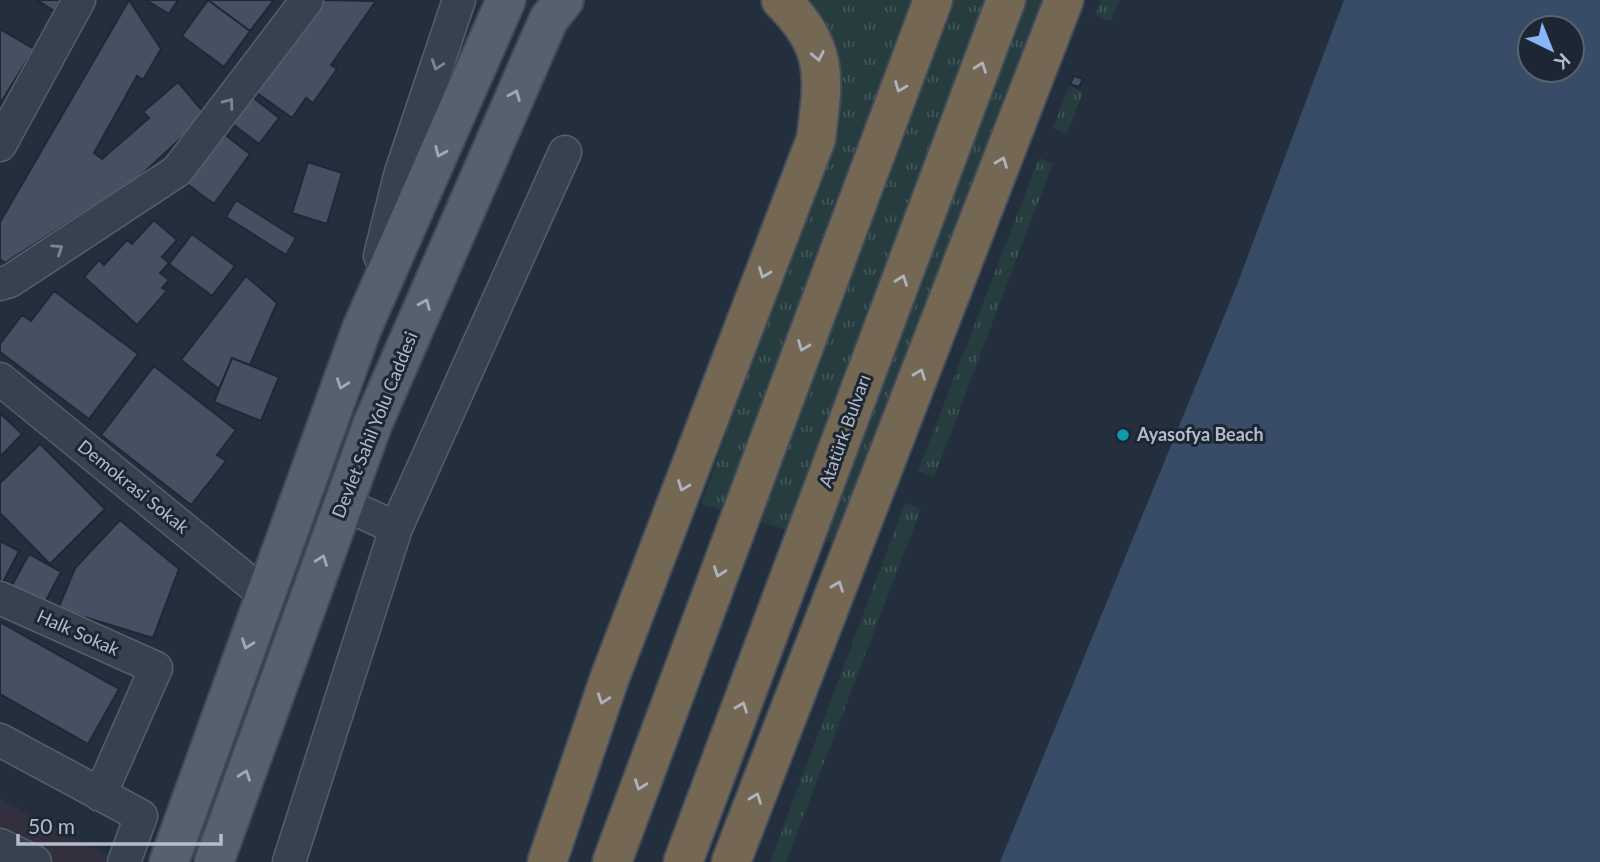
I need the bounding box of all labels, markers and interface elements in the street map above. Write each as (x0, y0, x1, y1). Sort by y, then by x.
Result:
north arrow (1516, 14, 1586, 84)
text: K (1550, 49, 1576, 75)
one-way arrow (809, 50, 824, 62)
one-way arrow (431, 58, 445, 70)
one-way arrow (972, 62, 986, 74)
one-way arrow (894, 80, 908, 92)
one-way arrow (507, 90, 521, 102)
one-way arrow (220, 98, 233, 111)
one-way arrow (434, 145, 448, 158)
one-way arrow (994, 156, 1008, 168)
one-way arrow (50, 245, 63, 257)
one-way arrow (759, 267, 773, 279)
one-way arrow (893, 275, 907, 287)
one-way arrow (417, 299, 431, 311)
street label: Devlet Sahil Yolu Caddesi (327, 328, 422, 521)
one-way arrow (798, 339, 812, 351)
one-way arrow (912, 369, 926, 381)
street label: Atatürk Bulvarı (813, 371, 875, 490)
one-way arrow (336, 378, 350, 390)
place label: Ayasofya Beach (1136, 423, 1264, 445)
marker: Ayasofya Beach (1115, 427, 1131, 443)
street label: Demokrasi Sokak (74, 435, 194, 538)
one-way arrow (678, 479, 692, 491)
one-way arrow (313, 555, 327, 567)
one-way arrow (713, 565, 727, 577)
one-way arrow (830, 581, 844, 593)
street label: Halk Sokak (34, 604, 124, 660)
one-way arrow (242, 638, 256, 650)
one-way arrow (597, 692, 611, 704)
one-way arrow (734, 701, 748, 713)
one-way arrow (237, 769, 251, 781)
one-way arrow (634, 778, 648, 791)
one-way arrow (747, 793, 761, 805)
scale bar (18, 802, 220, 846)
text: 50 m (28, 813, 75, 838)

